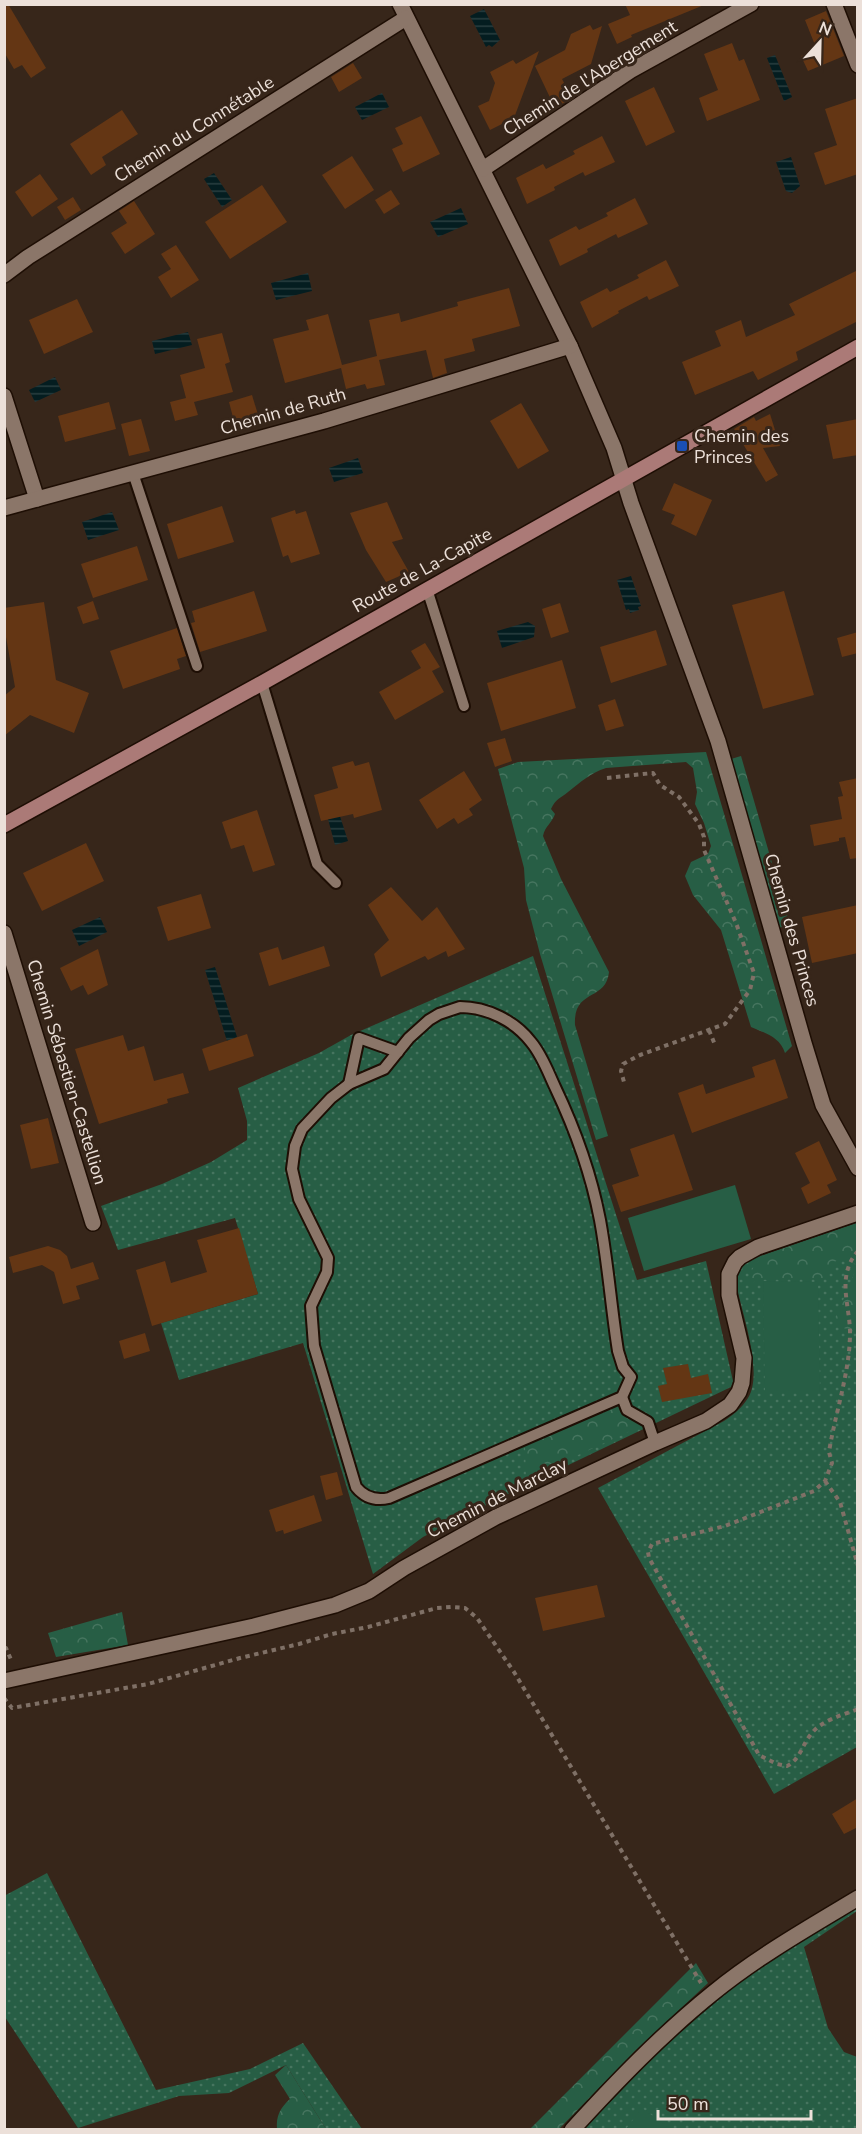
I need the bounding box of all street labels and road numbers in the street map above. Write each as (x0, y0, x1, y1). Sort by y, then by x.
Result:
street label: Chemin de l'Abergement (498, 14, 682, 141)
street label: Chemin du Connétable (110, 70, 278, 188)
street label: Chemin de Ruth (217, 382, 349, 440)
street label: Route de La-Capite (348, 522, 496, 618)
street label: Chemin des Princes (759, 851, 825, 1009)
street label: Chemin Sébastien-Castellion (21, 956, 113, 1188)
street label: Chemin de Marclay (423, 1452, 572, 1544)

